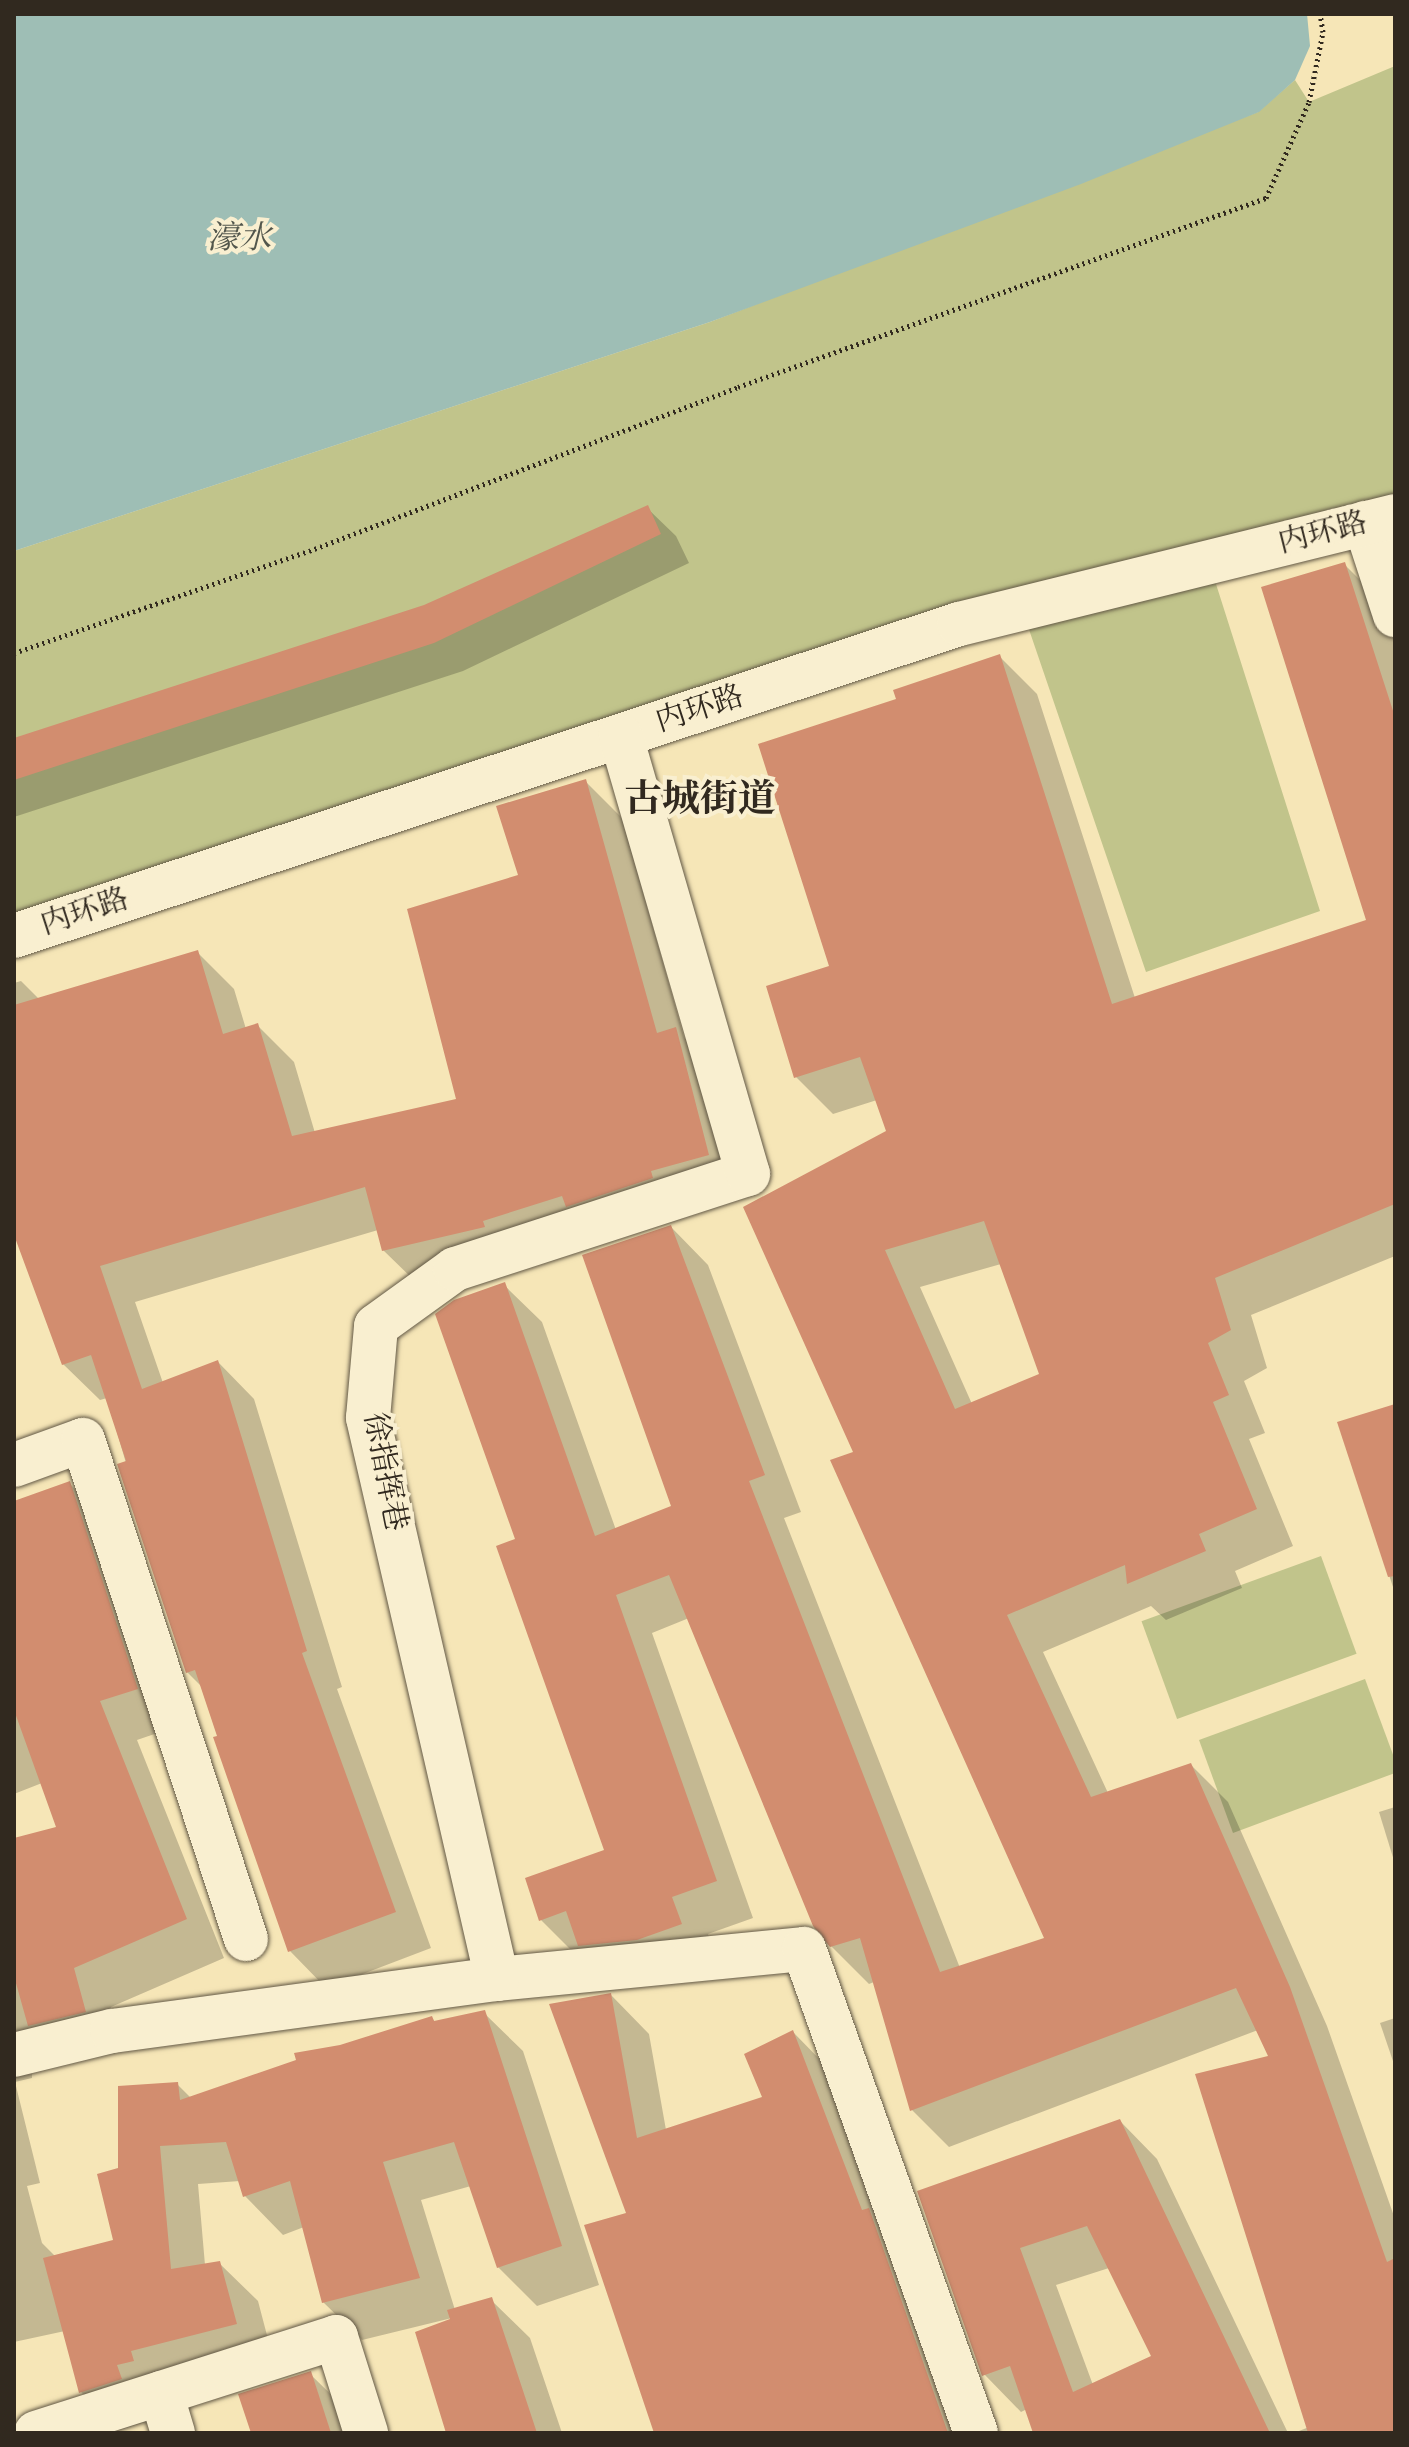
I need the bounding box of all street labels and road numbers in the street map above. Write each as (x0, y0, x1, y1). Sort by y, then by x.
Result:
street label: 内环路 (1275, 506, 1371, 562)
street label: 内环路 (652, 679, 748, 741)
street label: 内环路 (37, 882, 133, 944)
street label: 徐指挥巷 (355, 1410, 413, 1534)

